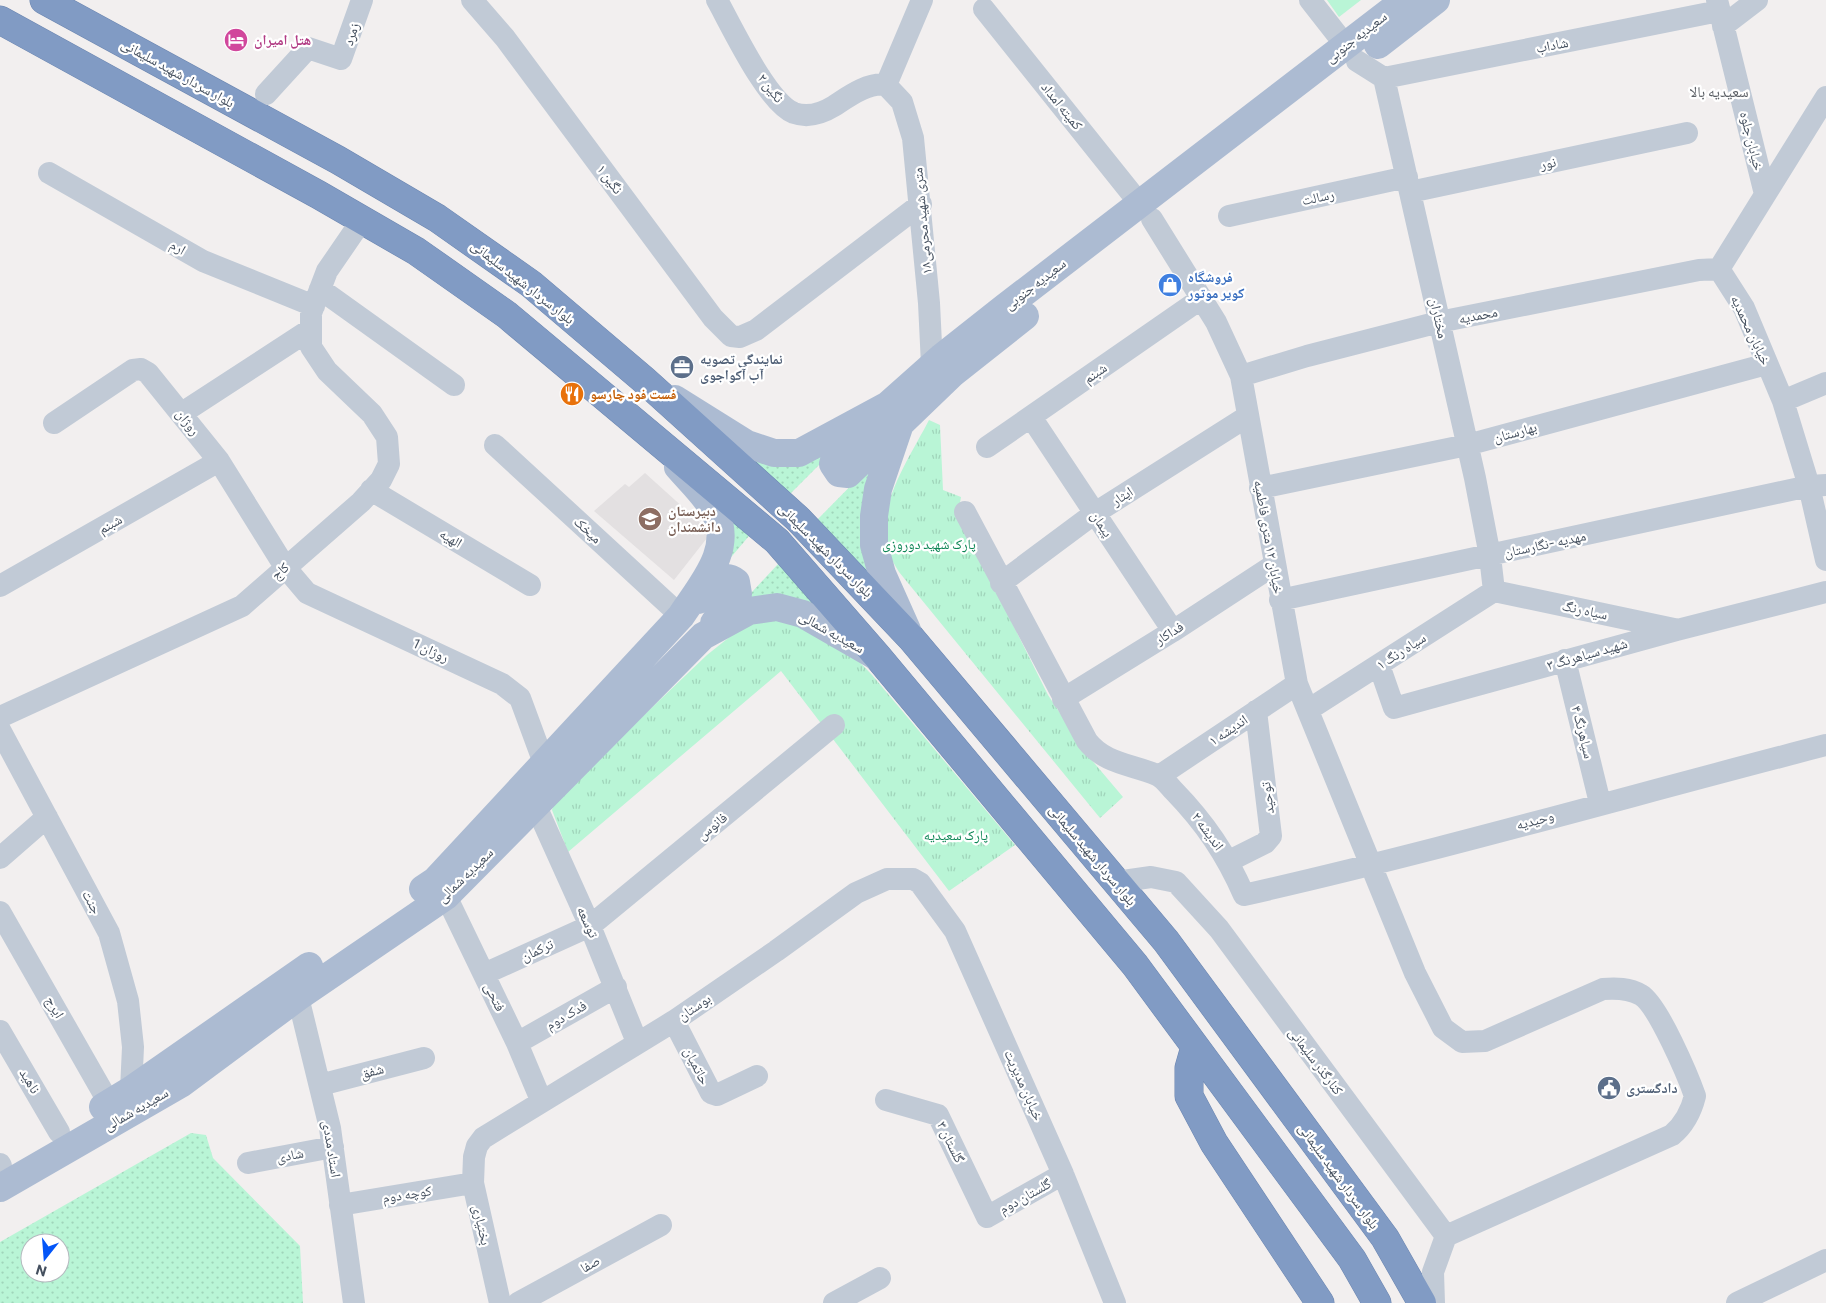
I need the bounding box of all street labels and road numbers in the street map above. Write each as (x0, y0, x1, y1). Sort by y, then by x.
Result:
street label: سعیدیه جنوبی (1321, 7, 1391, 67)
street label: زمرد (339, 20, 363, 48)
street label: شاداب (1534, 33, 1570, 56)
street label: بلوار سردار شهید سلیمانی (118, 34, 238, 112)
street label: نگین ۲ (754, 70, 788, 106)
street label: کمیته امداد (1038, 79, 1087, 133)
street label: خیابان جلوه (1736, 110, 1768, 173)
street label: نور (1537, 153, 1558, 174)
street label: نگین ۱ (593, 161, 627, 198)
street label: ۱۸متری شهید محرمی (908, 167, 936, 275)
street label: رسالت (1300, 185, 1336, 209)
street label: ارم (166, 235, 189, 260)
street label: بلوار سردار شهید سلیمانی (468, 236, 579, 328)
street label: سعیدیه جنوبی (1000, 254, 1070, 314)
street label: خیابان محمدیه (1727, 292, 1775, 368)
street label: مختاران (1426, 296, 1452, 340)
street label: محمدیه (1457, 302, 1499, 327)
street label: شبنم (1080, 359, 1111, 388)
street label: روژان (172, 405, 204, 439)
street label: بهارستان (1491, 418, 1539, 446)
street label: خیابان ۱۲ متری فاطمیه (1250, 479, 1288, 595)
street label: ایثار (1107, 482, 1136, 510)
street label: بلوار سردار شهید سلیمانی (775, 499, 877, 601)
street label: پیمان (1087, 508, 1117, 541)
street label: شبنم (95, 510, 126, 539)
street label: میخک (571, 513, 606, 547)
street label: الهیه (437, 524, 465, 551)
street label: مهدیه -نگارستان (1502, 527, 1588, 561)
street label: کاج (267, 558, 294, 585)
street label: سیاه رنگ (1560, 596, 1610, 624)
street label: سعیدیه شمالی (796, 607, 868, 657)
street label: فداکار (1150, 617, 1187, 649)
street label: سیاه رنگ ۱ (1373, 628, 1429, 674)
street label: روژان 1 (410, 634, 452, 666)
street label: شهید سیاهرنگ ۳ (1545, 634, 1629, 674)
street label: سیاهرنگ ۴ (1568, 703, 1598, 761)
street label: اندیشه ۱ (1205, 710, 1251, 749)
street label: توحید (1256, 781, 1278, 815)
street label: بلوار سردار شهید سلیمانی (1045, 801, 1141, 909)
street label: وحیدیه (1514, 806, 1556, 834)
street label: فانوس (693, 808, 731, 844)
street label: اندیشه ۲ (1189, 808, 1228, 853)
street label: سعیدیه شمالی (433, 844, 497, 906)
street label: جنت (79, 887, 106, 917)
street label: توسعه (573, 903, 603, 941)
street label: ترکمان (518, 935, 556, 965)
street label: فتحی (480, 980, 510, 1014)
street label: بوستان (674, 989, 714, 1025)
street label: ایرج (41, 993, 68, 1022)
street label: فدک دوم (542, 996, 590, 1035)
street label: کنارگذر سلیمانی (1285, 1024, 1347, 1098)
street label: حاتمیان (680, 1044, 714, 1088)
street label: خیابان مدیریت (1000, 1047, 1048, 1123)
street label: شفق (358, 1059, 386, 1084)
street label: ناهید (16, 1065, 45, 1097)
street label: سعیدیه شمالی (100, 1083, 172, 1135)
street label: گلستان ۳ (933, 1118, 969, 1166)
street label: استاد مددی (319, 1119, 345, 1179)
street label: بلوار سردار شهید سلیمانی (1294, 1119, 1384, 1233)
street label: شادی (275, 1144, 305, 1166)
street label: گلستان دوم (996, 1174, 1055, 1219)
street label: کوچه دوم (381, 1181, 433, 1208)
street label: بختیاری (469, 1203, 495, 1247)
street label: صفا (577, 1251, 603, 1276)

